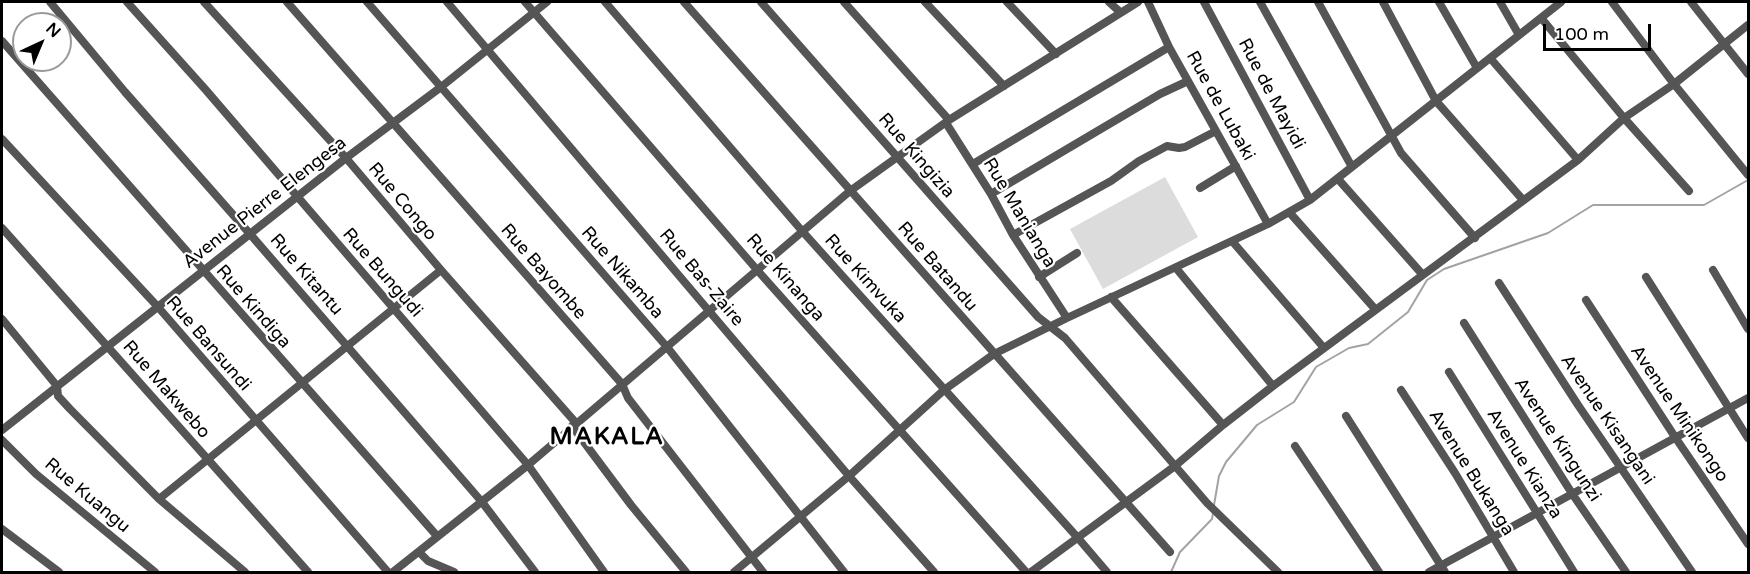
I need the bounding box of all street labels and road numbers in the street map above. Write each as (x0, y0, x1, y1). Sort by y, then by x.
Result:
street label: Rue de Mayidi (1233, 35, 1309, 153)
street label: Rue de Lubaki (1181, 47, 1259, 165)
street label: Rue Kingizia (873, 109, 959, 203)
street label: Avenue Pierre Elengesa (179, 132, 351, 274)
street label: Rue Manianga (978, 154, 1060, 272)
street label: Rue Congo (363, 159, 441, 245)
street label: Rue Batandu (892, 218, 982, 316)
street label: Rue Bayombe (496, 220, 590, 324)
street label: Rue Nikamba (576, 222, 668, 324)
street label: Rue Bungudi (337, 224, 427, 322)
street label: Rue Bas-Zaire (654, 225, 748, 331)
street label: Rue Kitantu (265, 230, 347, 320)
street label: Rue Kinanga (741, 230, 829, 326)
street label: Rue Kimvuka (820, 230, 910, 328)
street label: Rue Kindiga (211, 261, 295, 353)
street label: Rue Bansundi (161, 292, 255, 396)
street label: Rue Makwebo (118, 337, 214, 443)
street label: Avenue Minikongo (1625, 342, 1733, 486)
street label: Avenue Kisangani (1555, 351, 1659, 489)
street label: Avenue Kingunzi (1509, 374, 1605, 506)
street label: Avenue Kianza (1482, 405, 1566, 523)
street label: Avenue Bukanga (1424, 406, 1518, 540)
street label: Rue Kuangu (40, 454, 134, 538)

